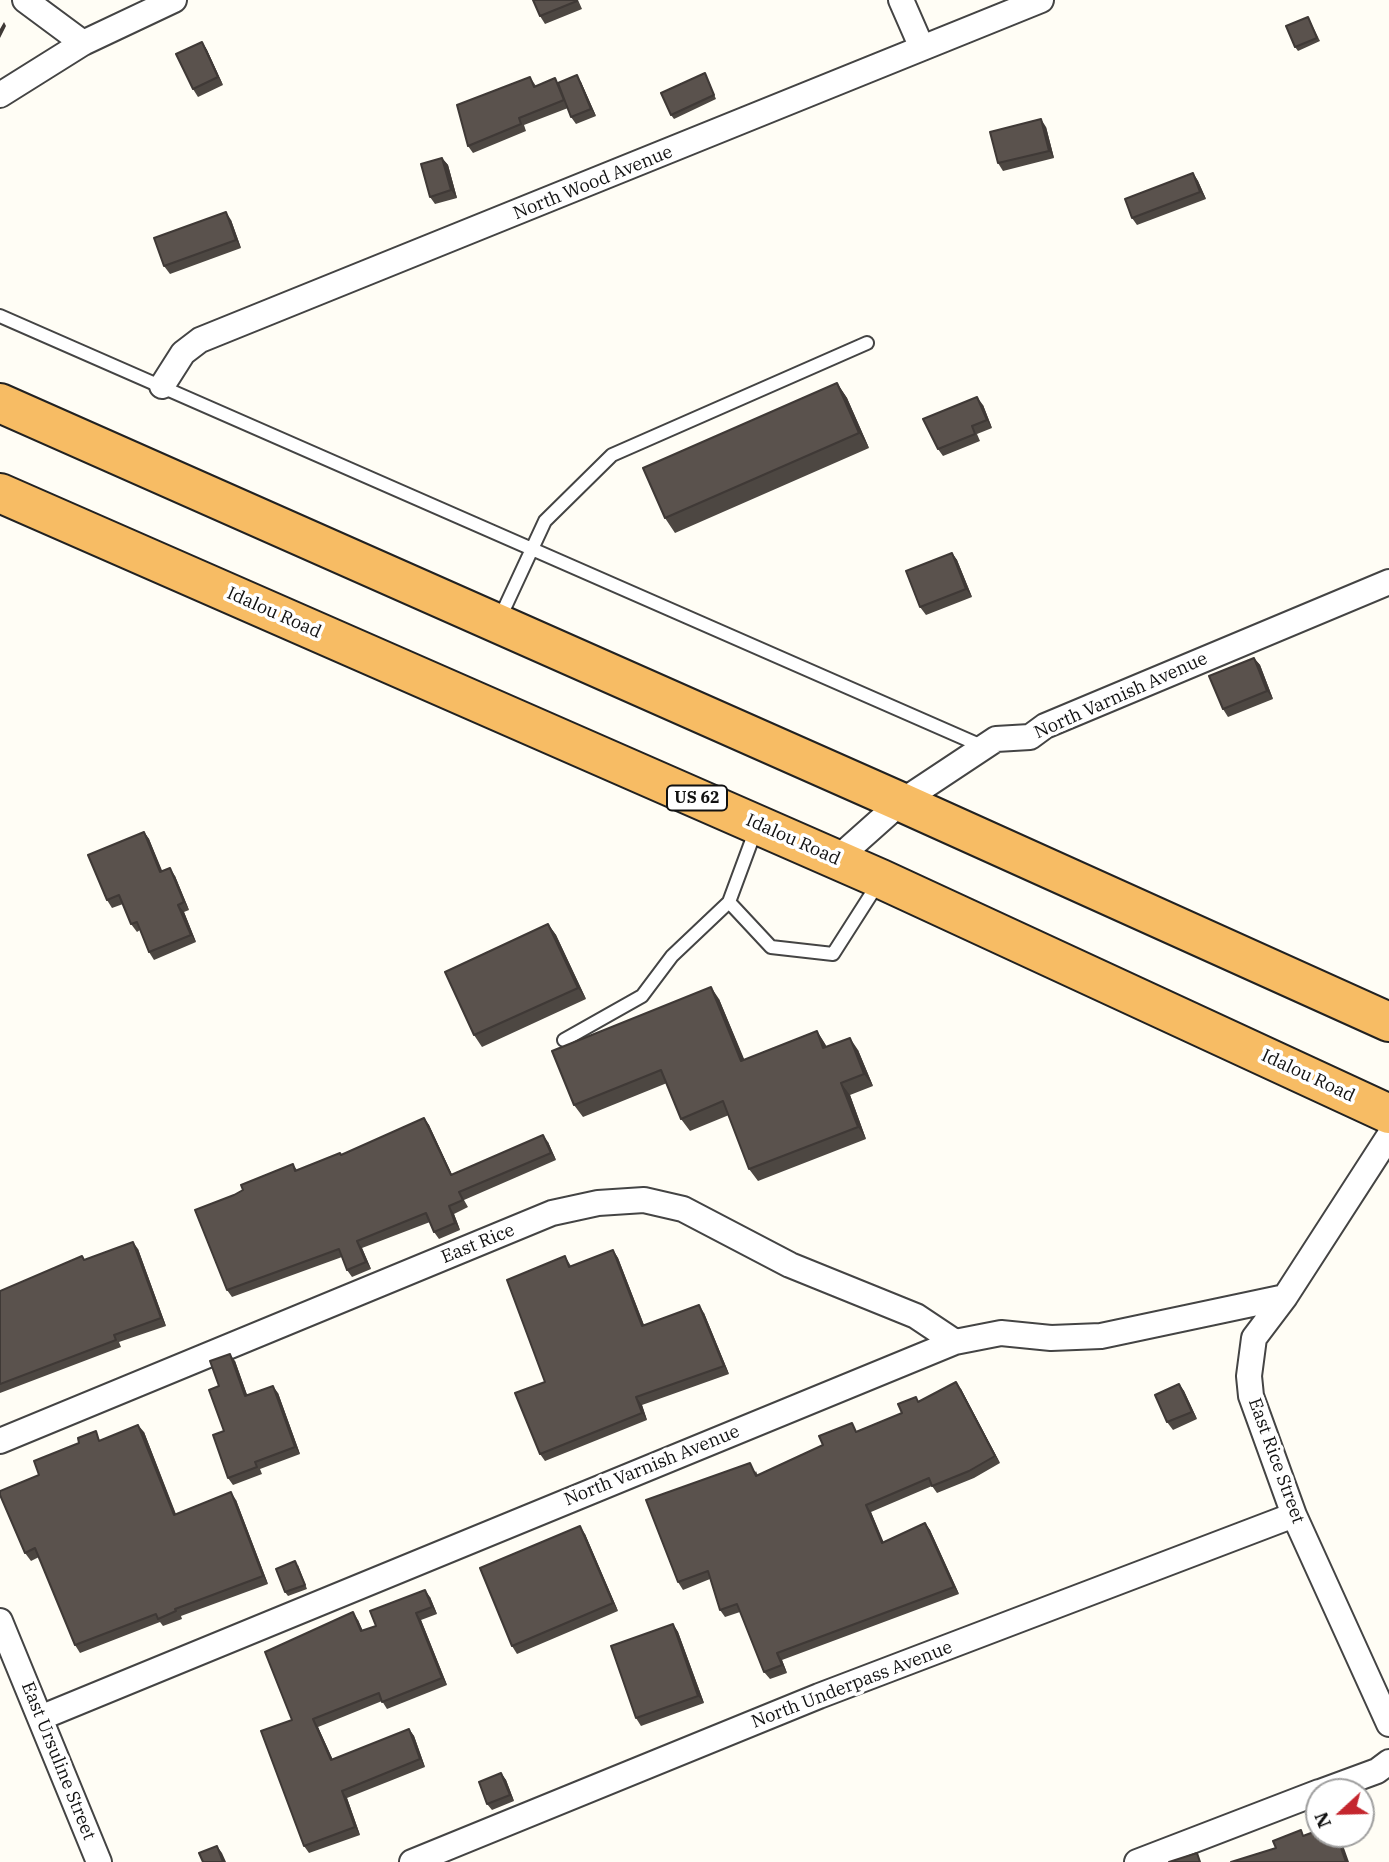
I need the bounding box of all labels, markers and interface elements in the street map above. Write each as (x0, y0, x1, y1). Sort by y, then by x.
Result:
street label: North Wood Avenue (510, 141, 676, 225)
street label: Idalou Road (224, 583, 324, 643)
street label: North Varnish Avenue (1031, 648, 1211, 744)
road number: US 62 (667, 786, 727, 810)
street label: Idalou Road (743, 810, 843, 870)
street label: Idalou Road (1258, 1045, 1358, 1107)
street label: East Rice (438, 1220, 518, 1268)
street label: East Rice Street (1243, 1395, 1309, 1527)
street label: North Varnish Avenue (561, 1421, 743, 1511)
street label: North Underpass Avenue (749, 1637, 955, 1733)
street label: East Ursuline Street (16, 1679, 100, 1843)
north arrow (1305, 1778, 1375, 1848)
text: N (1308, 1809, 1336, 1832)

